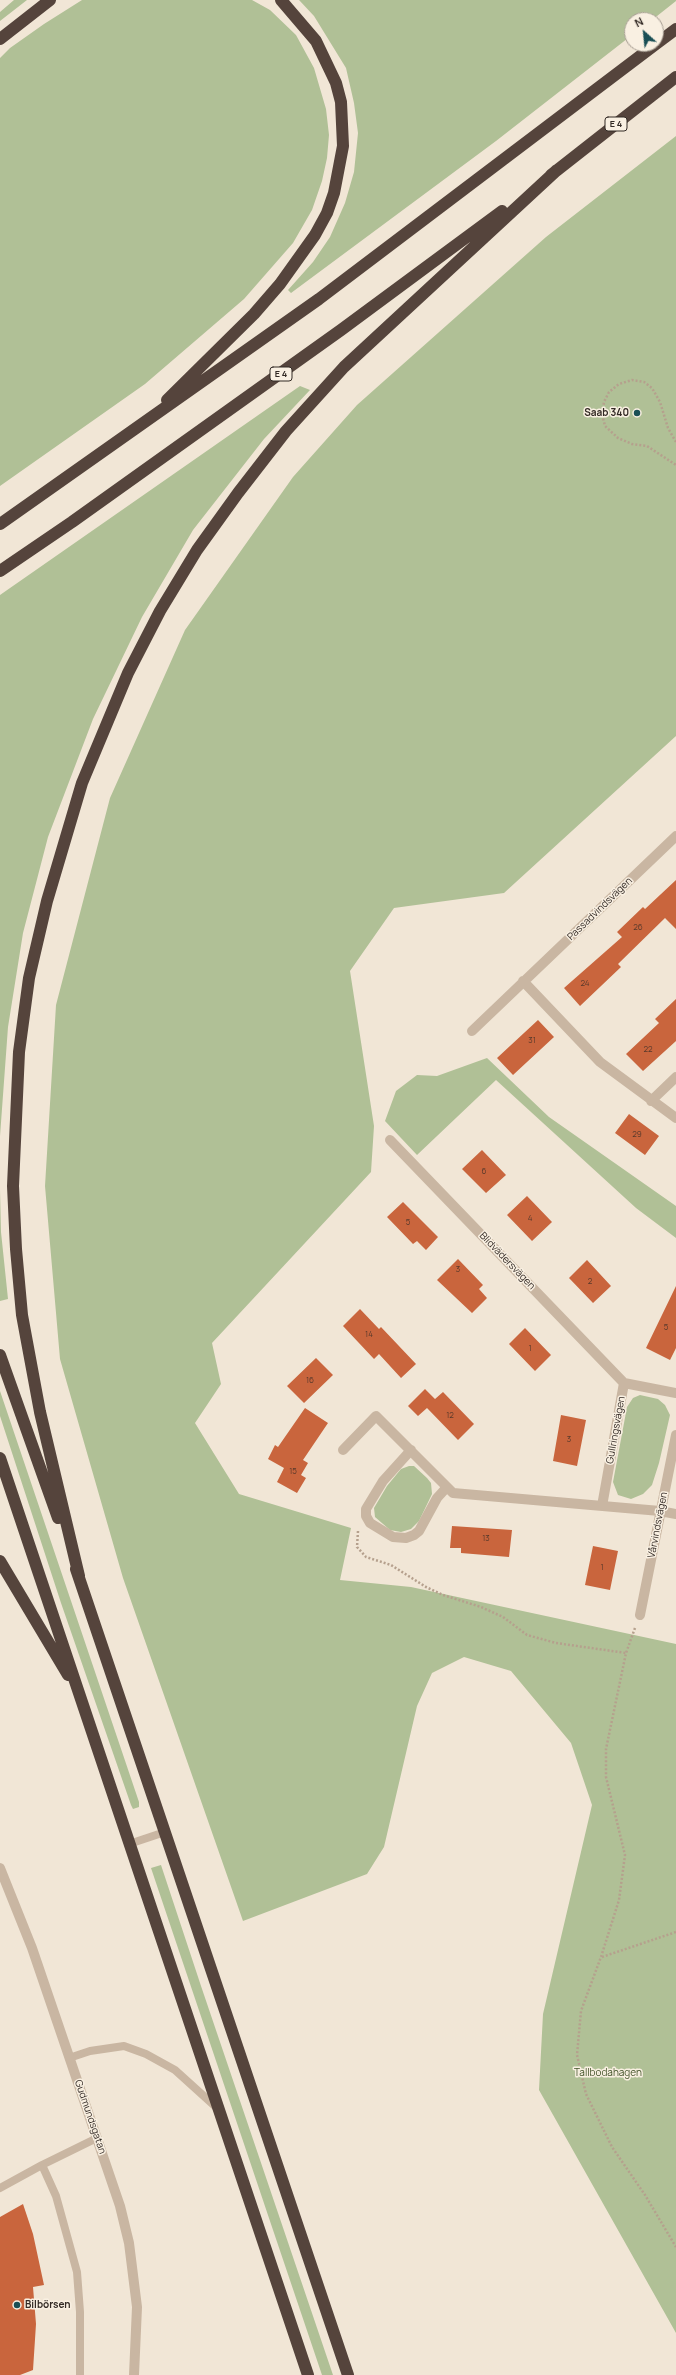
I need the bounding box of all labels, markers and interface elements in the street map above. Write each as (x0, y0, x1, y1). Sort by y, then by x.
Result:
north arrow (624, 12, 664, 52)
text: N (632, 13, 646, 30)
road number: E 4 (605, 117, 627, 131)
road number: E 4 (270, 367, 292, 381)
place label: Saab 340 (584, 407, 629, 419)
marker: Saab 340 (632, 408, 642, 418)
street label: Passadvindsvägen (565, 875, 635, 943)
house number: 26 (633, 923, 643, 933)
house number: 24 (580, 979, 590, 989)
house number: 31 (528, 1036, 536, 1046)
house number: 22 (643, 1045, 653, 1055)
house number: 29 (632, 1130, 642, 1140)
house number: 6 (482, 1167, 486, 1177)
house number: 4 (528, 1214, 532, 1224)
house number: 5 (406, 1218, 410, 1228)
street label: Blidvädersvägen (477, 1230, 537, 1292)
house number: 3 (456, 1265, 460, 1275)
house number: 2 (588, 1277, 592, 1287)
house number: 5 (664, 1323, 668, 1333)
house number: 14 (365, 1330, 373, 1340)
house number: 1 (528, 1344, 532, 1354)
house number: 16 (306, 1376, 314, 1386)
street label: Gullringsvägen (604, 1395, 628, 1465)
house number: 12 (446, 1411, 454, 1421)
house number: 3 (567, 1435, 571, 1445)
house number: 15 (289, 1467, 297, 1477)
street label: Vårvindsvägen (646, 1491, 670, 1559)
house number: 13 (482, 1534, 490, 1544)
house number: 1 (600, 1563, 604, 1573)
park label: Tallbodahagen (574, 2067, 642, 2079)
street label: Gudmundsgatan (72, 2078, 108, 2156)
place label: Bilbörsen (25, 2299, 71, 2311)
marker: Bilbörsen (12, 2300, 22, 2310)

